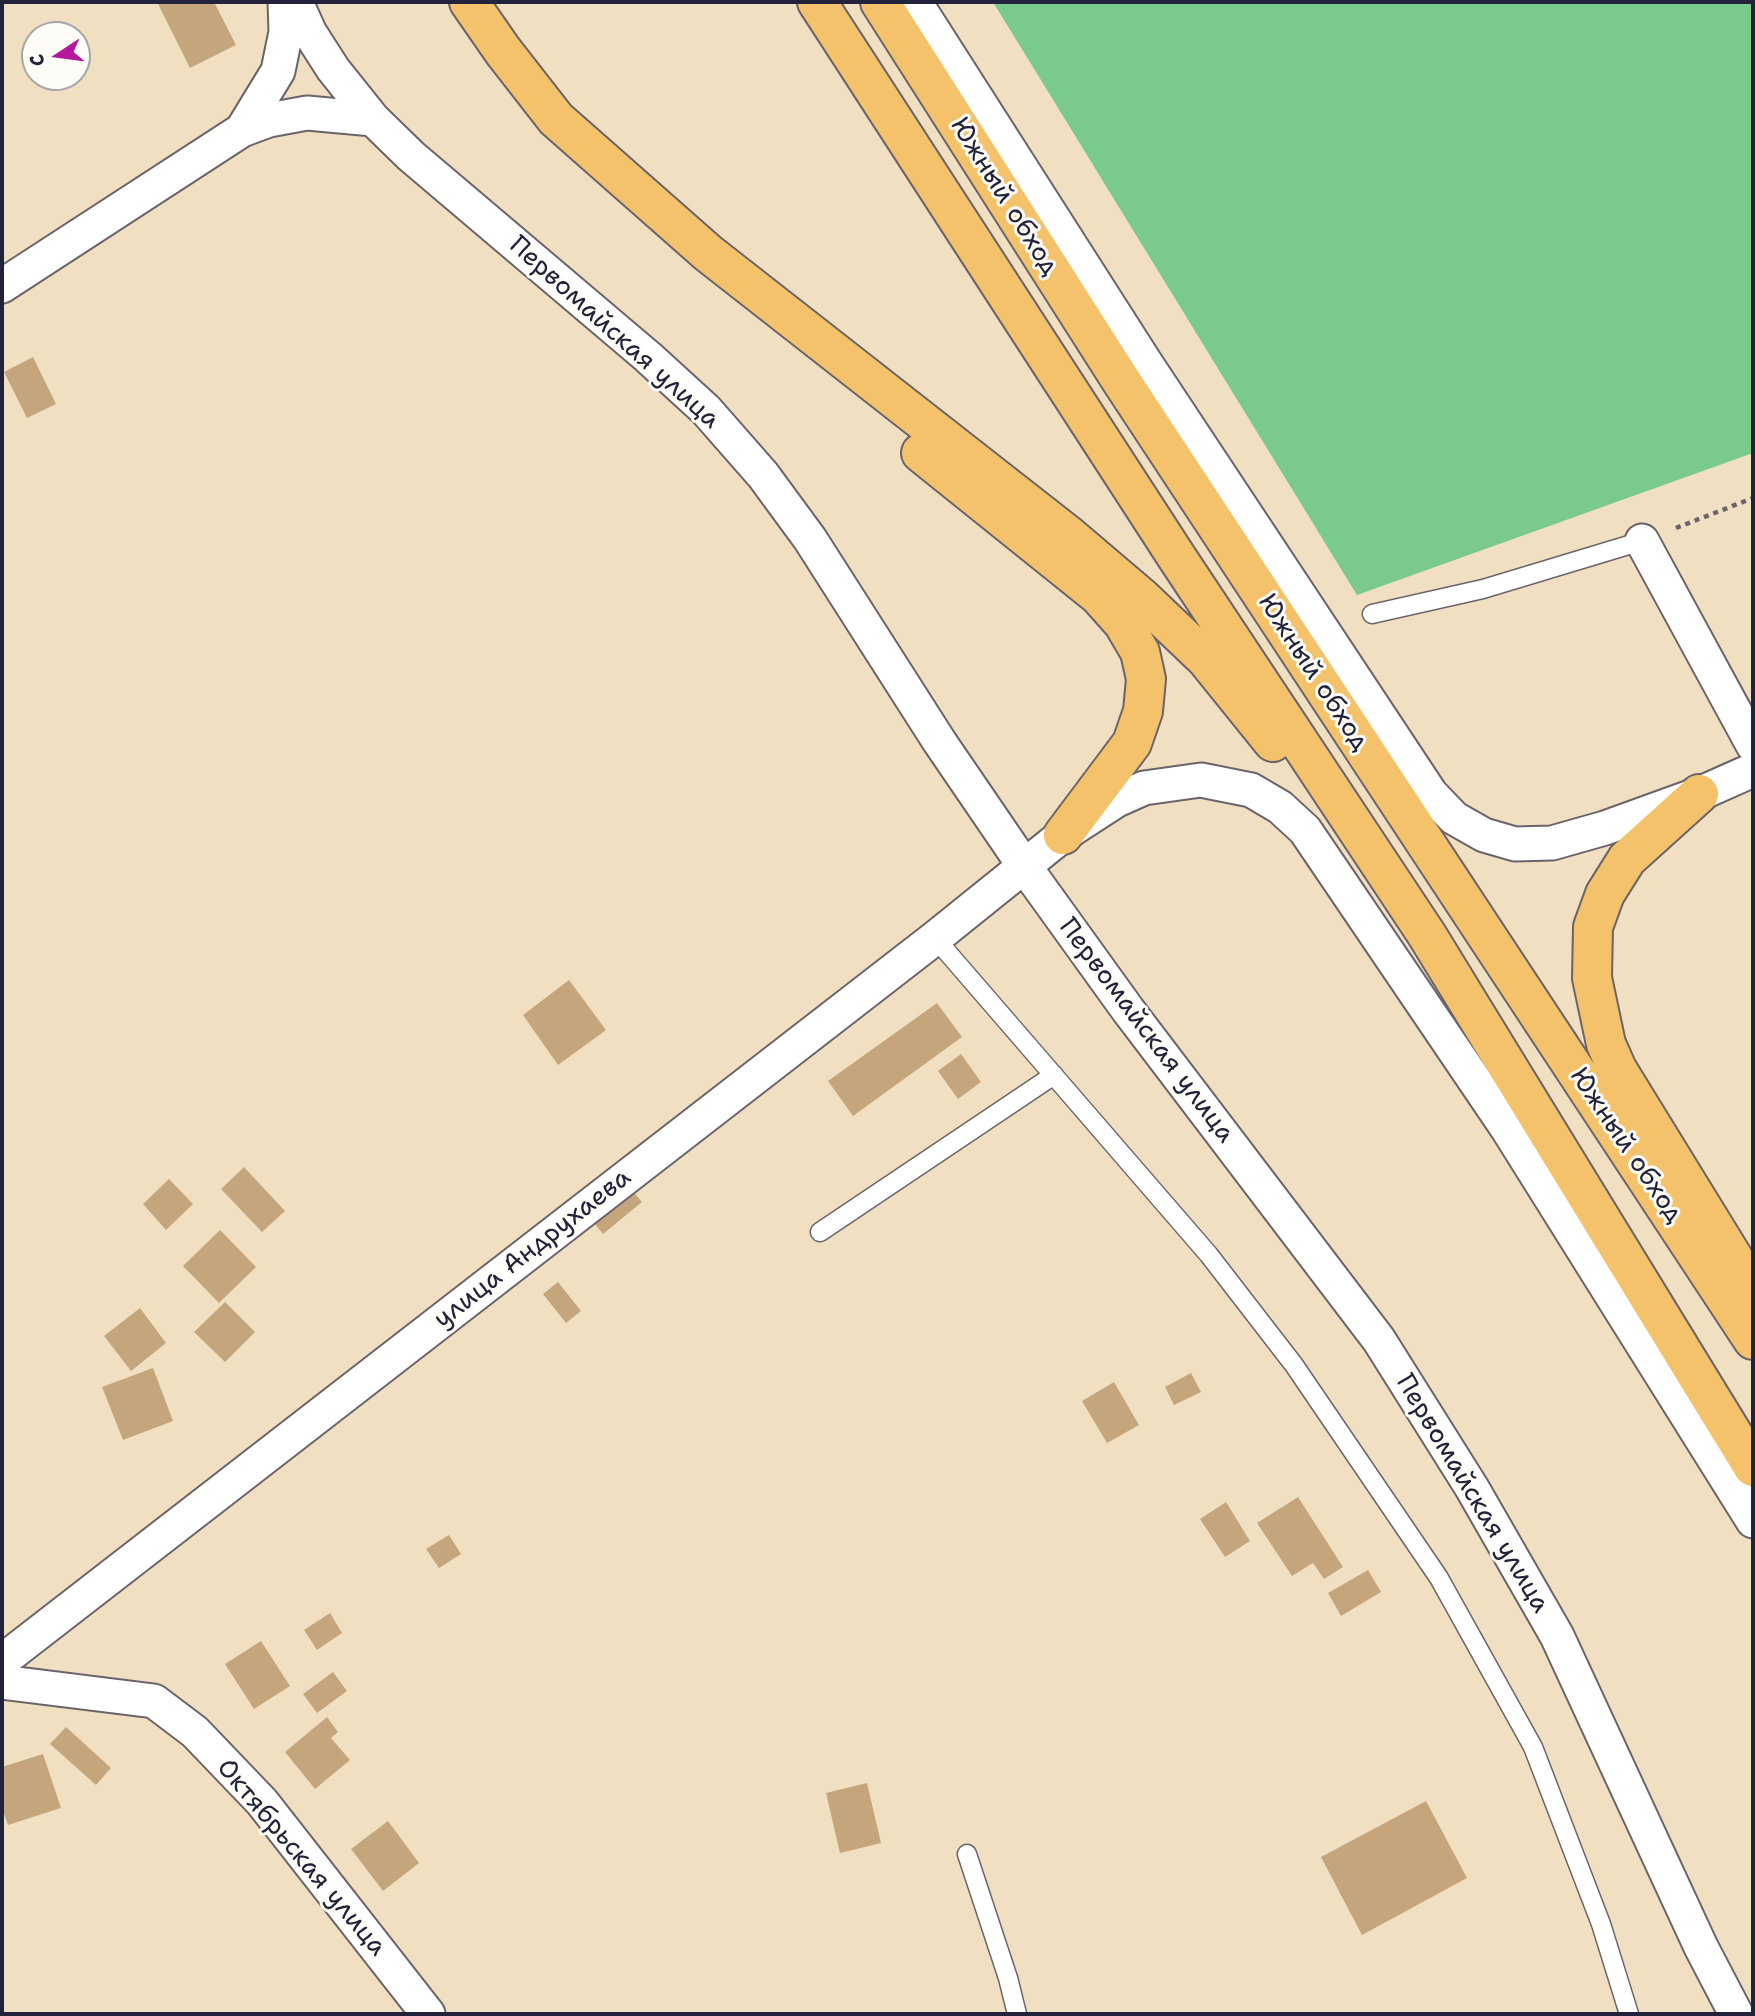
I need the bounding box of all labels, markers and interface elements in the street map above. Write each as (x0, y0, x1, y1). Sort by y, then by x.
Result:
north arrow (21, 21, 91, 91)
text: С (24, 52, 50, 69)
street label: Южный обход (943, 112, 1065, 282)
street label: Первомайская улица (502, 230, 726, 436)
street label: Южный обход (1251, 589, 1375, 757)
street label: Первомайская улица (1051, 913, 1241, 1149)
street label: Южный обход (1563, 1063, 1689, 1229)
street label: улица Андрухаева (428, 1162, 638, 1336)
street label: Первомайская улица (1388, 1369, 1556, 1619)
street label: Октябрьская улица (210, 1753, 392, 1963)

